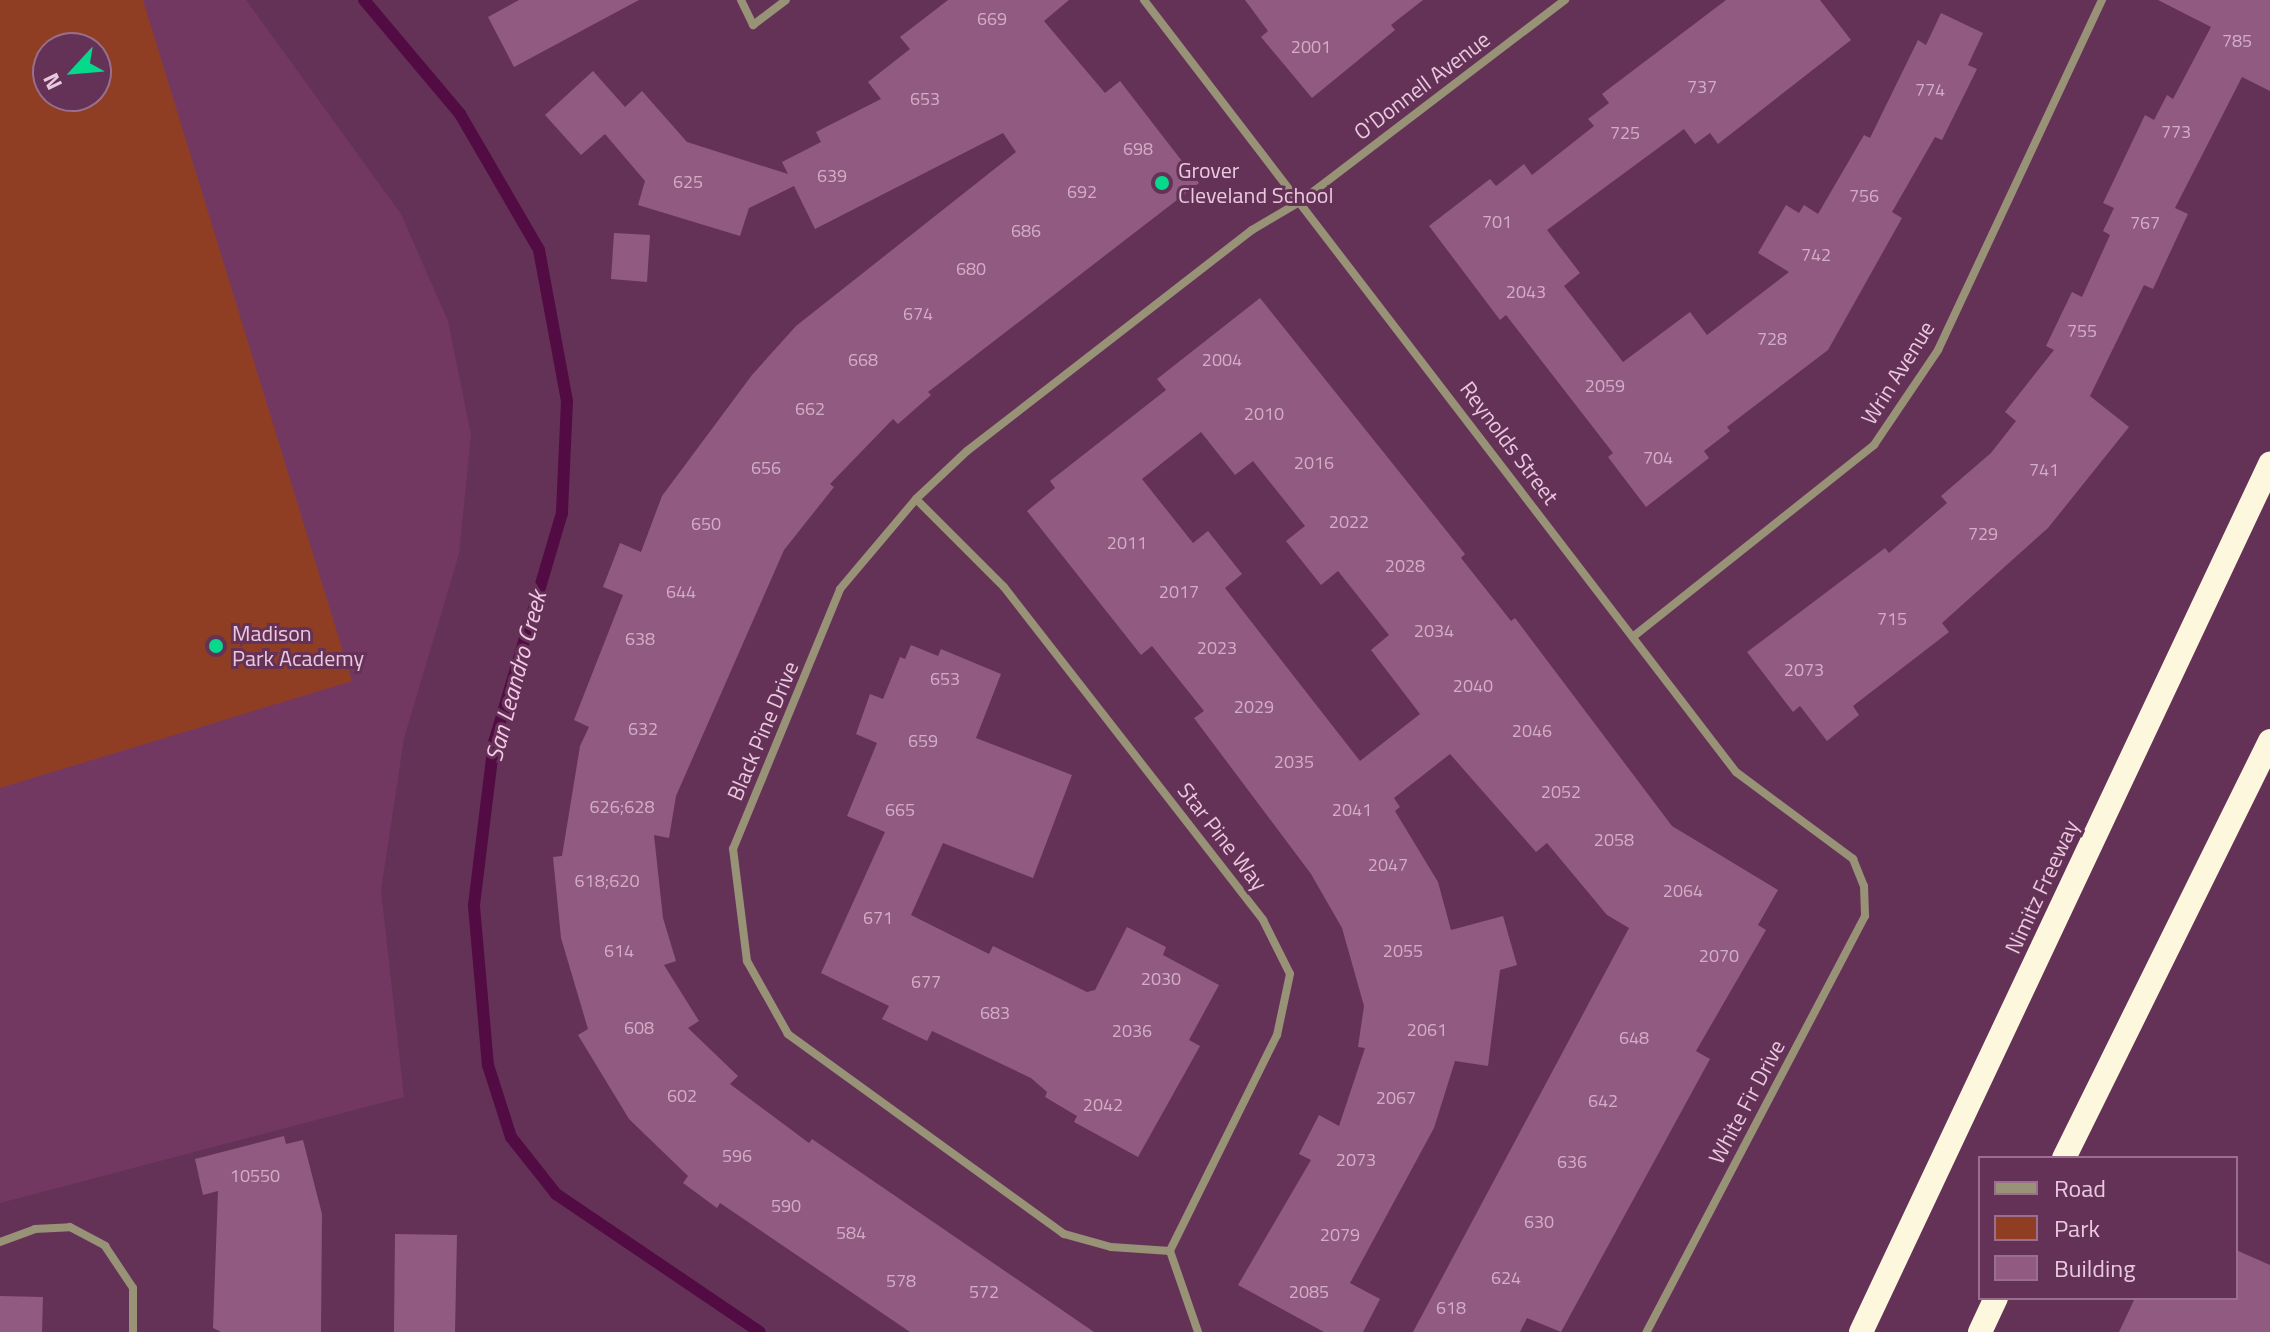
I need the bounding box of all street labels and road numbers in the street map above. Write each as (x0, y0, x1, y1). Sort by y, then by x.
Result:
street label: O'Donnell Avenue (1349, 26, 1495, 146)
street label: Wrin Avenue (1856, 316, 1940, 430)
street label: Reynolds Street (1454, 376, 1564, 510)
street label: Black Pine Drive (722, 658, 804, 804)
street label: Star Pine Way (1172, 778, 1272, 896)
street label: Nimitz Freeway (2000, 816, 2084, 958)
street label: White Fir Drive (1703, 1035, 1791, 1169)

